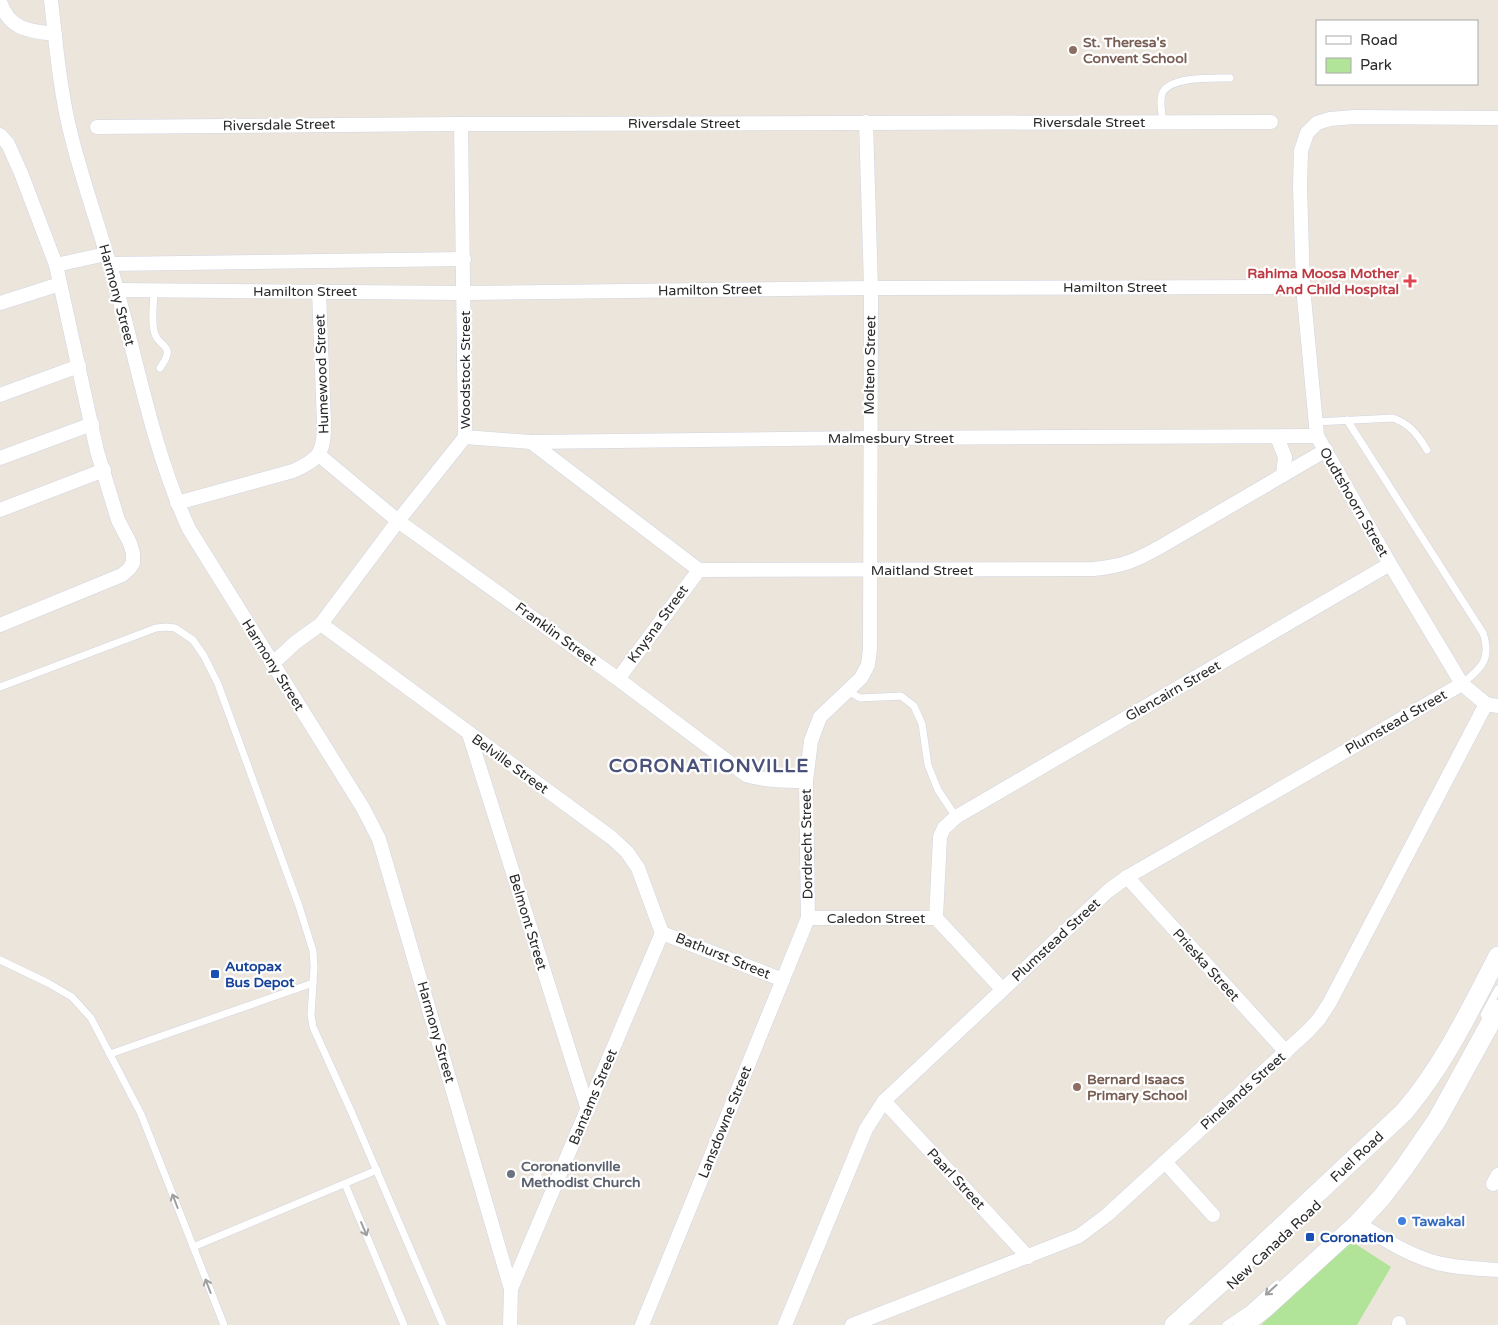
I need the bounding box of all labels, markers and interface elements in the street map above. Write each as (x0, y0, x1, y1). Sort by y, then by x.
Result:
legend (1316, 20, 1478, 85)
text: Road (1360, 31, 1398, 49)
place label: St. Theresa's Convent School (1083, 34, 1187, 67)
marker: St. Theresa's Convent School (1067, 44, 1079, 56)
text: Park (1360, 56, 1392, 74)
street label: Riversdale Street (1033, 114, 1146, 131)
street label: Riversdale Street (628, 115, 741, 132)
street label: Riversdale Street (223, 116, 336, 134)
street label: Harmony Street (95, 242, 139, 348)
place label: Rahima Moosa Mother And Child Hospital (1247, 265, 1400, 298)
marker: Rahima Moosa Mother And Child Hospital (1403, 274, 1417, 288)
street label: Hamilton Street (1063, 279, 1168, 296)
street label: Hamilton Street (658, 281, 763, 299)
street label: Hamilton Street (253, 283, 358, 300)
street label: Woodstock Street (457, 310, 474, 429)
street label: Humewood Street (311, 313, 333, 434)
street label: Molteno Street (861, 315, 879, 415)
street label: Malmesbury Street (828, 430, 955, 447)
street label: Oudtshoorn Street (1316, 444, 1393, 560)
street label: Maitland Street (871, 562, 974, 579)
street label: Knysna Street (624, 581, 692, 666)
street label: Franklin Street (512, 599, 601, 670)
street label: Harmony Street (238, 616, 308, 714)
street label: Glencairn Street (1122, 657, 1224, 725)
street label: Plumstead Street (1342, 686, 1450, 758)
street label: Belville Street (468, 731, 552, 798)
district label: CORONATIONVILLE (609, 755, 809, 777)
street label: Dordrecht Street (798, 788, 816, 899)
street label: Belmont Street (505, 872, 551, 973)
street label: Plumstead Street (1008, 894, 1104, 985)
street label: Caledon Street (827, 910, 926, 927)
street label: Prieska Street (1169, 925, 1243, 1005)
street label: Bathurst Street (673, 929, 774, 983)
place label: Autopax Bus Depot (225, 958, 295, 991)
marker: Autopax Bus Depot (209, 968, 221, 980)
street label: Harmony Street (413, 979, 459, 1085)
street label: Bantams Street (565, 1046, 621, 1147)
street label: Pinelands Street (1197, 1048, 1289, 1134)
street label: Lansdowne Street (695, 1063, 756, 1181)
place label: Bernard Isaacs Primary School (1087, 1071, 1188, 1104)
marker: Bernard Isaacs Primary School (1071, 1081, 1083, 1093)
street label: Fuel Road (1327, 1128, 1387, 1186)
street label: Paarl Street (923, 1145, 989, 1214)
place label: Coronationville Methodist Church (521, 1158, 640, 1191)
marker: Coronationville Methodist Church (505, 1168, 517, 1180)
one-way arrow (170, 1194, 180, 1209)
street label: New Canada Road (1223, 1197, 1325, 1293)
place label: Tawakal (1411, 1213, 1465, 1230)
marker: Tawakal (1396, 1215, 1408, 1227)
one-way arrow (359, 1221, 369, 1236)
place label: Coronation (1320, 1229, 1394, 1246)
marker: Coronation (1304, 1231, 1316, 1243)
one-way arrow (203, 1279, 213, 1294)
one-way arrow (1264, 1284, 1277, 1296)

